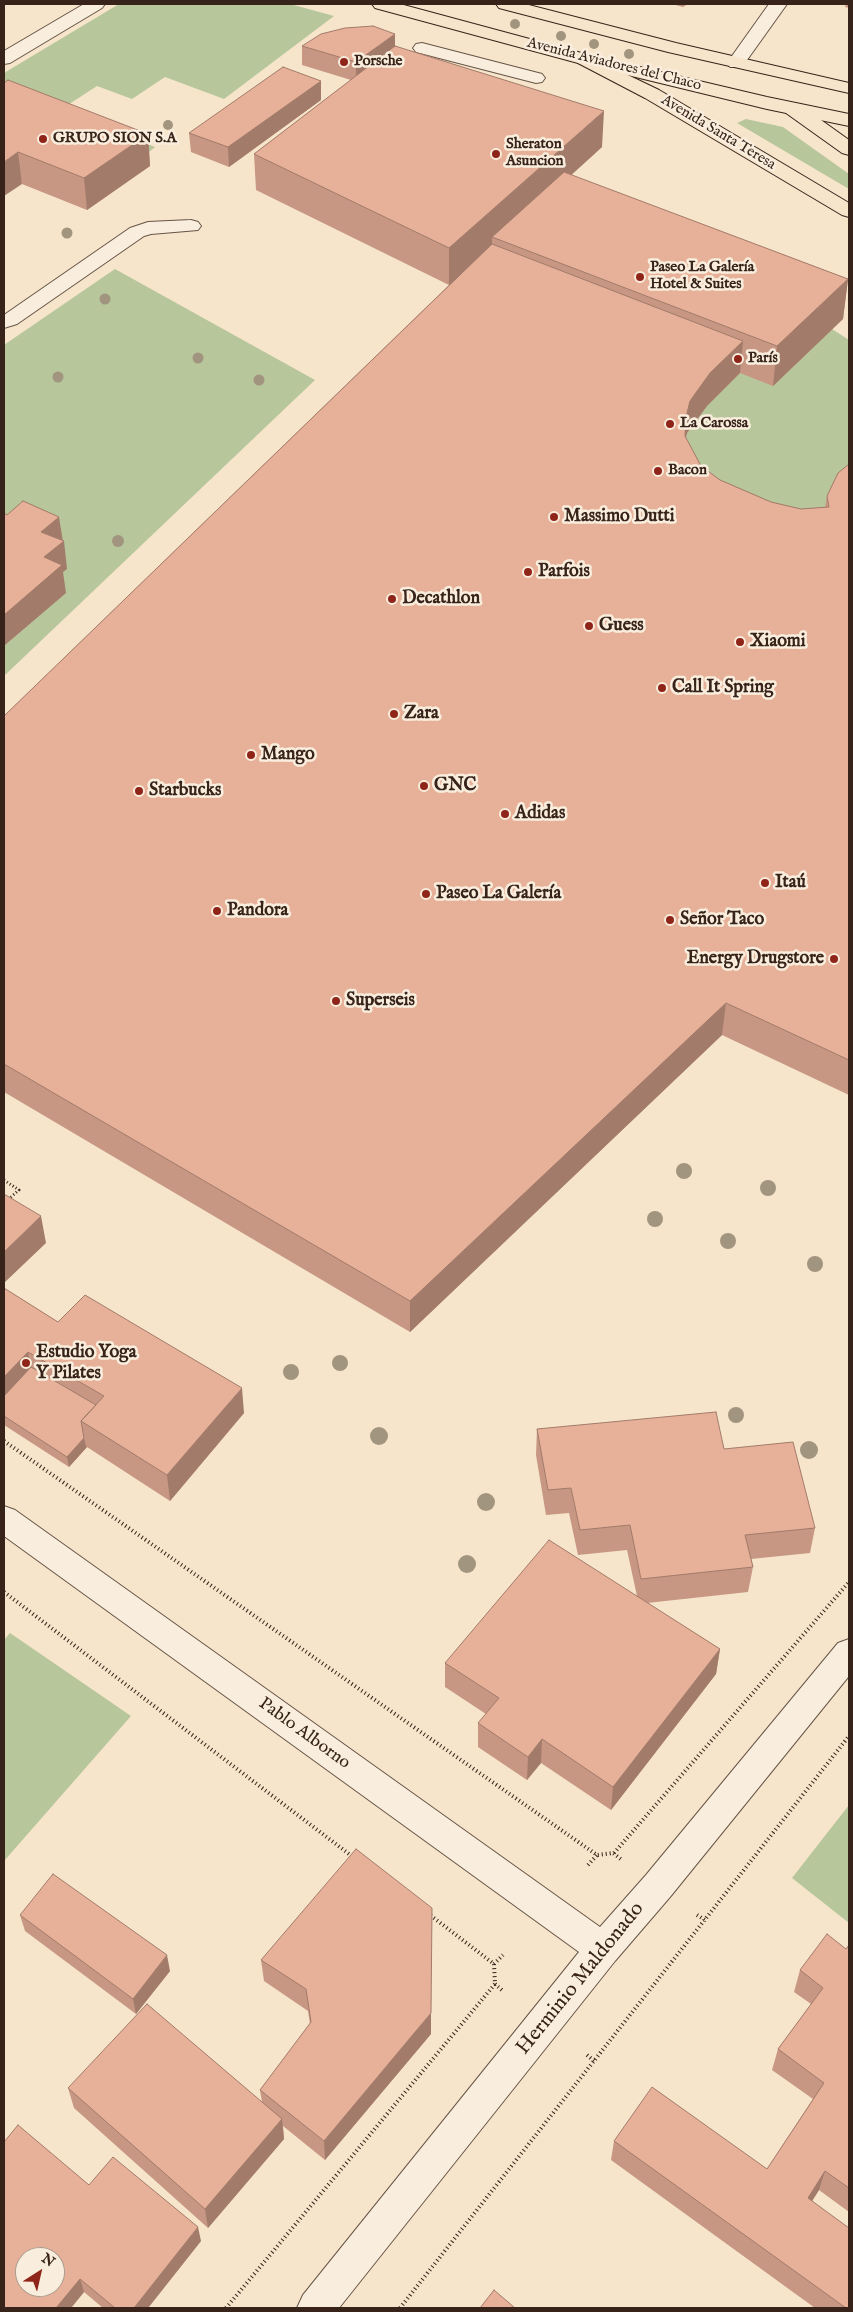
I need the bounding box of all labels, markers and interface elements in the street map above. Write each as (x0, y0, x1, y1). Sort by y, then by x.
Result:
street label: Avenida Aviadores del Chaco (525, 35, 703, 95)
place label: Porsche (354, 53, 402, 71)
marker: Porsche (338, 56, 350, 68)
street label: Avenida Santa Teresa (657, 92, 779, 174)
place label: GRUPO SION S.A (53, 130, 177, 148)
marker: GRUPO SION S.A (37, 133, 49, 145)
place label: Sheraton Asuncion (506, 136, 564, 171)
marker: Sheraton Asuncion (490, 148, 502, 160)
place label: Paseo La Galería Hotel & Suites (650, 259, 754, 294)
marker: Paseo La Galería Hotel & Suites (634, 271, 646, 283)
place label: París (748, 350, 778, 368)
marker: París (732, 353, 744, 365)
place label: La Carossa (680, 415, 748, 433)
marker: La Carossa (664, 418, 676, 430)
place label: Bacon (668, 462, 707, 480)
marker: Bacon (652, 465, 664, 477)
place label: Massimo Dutti (564, 506, 675, 528)
marker: Massimo Dutti (548, 511, 560, 523)
place label: Parfois (538, 561, 590, 583)
marker: Parfois (522, 566, 534, 578)
place label: Decathlon (402, 588, 480, 610)
marker: Decathlon (386, 593, 398, 605)
place label: Guess (599, 615, 644, 637)
marker: Guess (583, 620, 595, 632)
place label: Xiaomi (750, 631, 806, 653)
marker: Xiaomi (734, 636, 746, 648)
place label: Call It Spring (672, 677, 774, 699)
marker: Call It Spring (656, 682, 668, 694)
place label: Zara (404, 703, 439, 725)
marker: Zara (388, 708, 400, 720)
place label: Mango (261, 744, 315, 766)
marker: Mango (245, 749, 257, 761)
place label: GNC (434, 775, 476, 797)
place label: Starbucks (149, 780, 221, 802)
marker: GNC (418, 780, 430, 792)
marker: Starbucks (133, 785, 145, 797)
place label: Adidas (515, 803, 565, 825)
marker: Adidas (499, 808, 511, 820)
place label: Itaú (775, 872, 806, 894)
marker: Itaú (759, 877, 771, 889)
place label: Paseo La Galería (436, 883, 561, 905)
marker: Paseo La Galería (420, 888, 432, 900)
place label: Pandora (227, 900, 288, 922)
marker: Pandora (211, 905, 223, 917)
place label: Señor Taco (680, 909, 764, 931)
marker: Señor Taco (664, 914, 676, 926)
place label: Energy Drugstore (687, 948, 824, 970)
marker: Energy Drugstore (828, 953, 840, 965)
place label: Superseis (346, 990, 415, 1012)
marker: Superseis (330, 995, 342, 1007)
place label: Estudio Yoga Y Pilates (36, 1342, 137, 1385)
marker: Estudio Yoga Y Pilates (20, 1357, 32, 1369)
street label: Pablo Alborno (254, 1693, 354, 1775)
street label: Herminio Maldonado (512, 1898, 650, 2060)
north arrow (15, 2247, 65, 2297)
text: N (38, 2250, 58, 2271)

